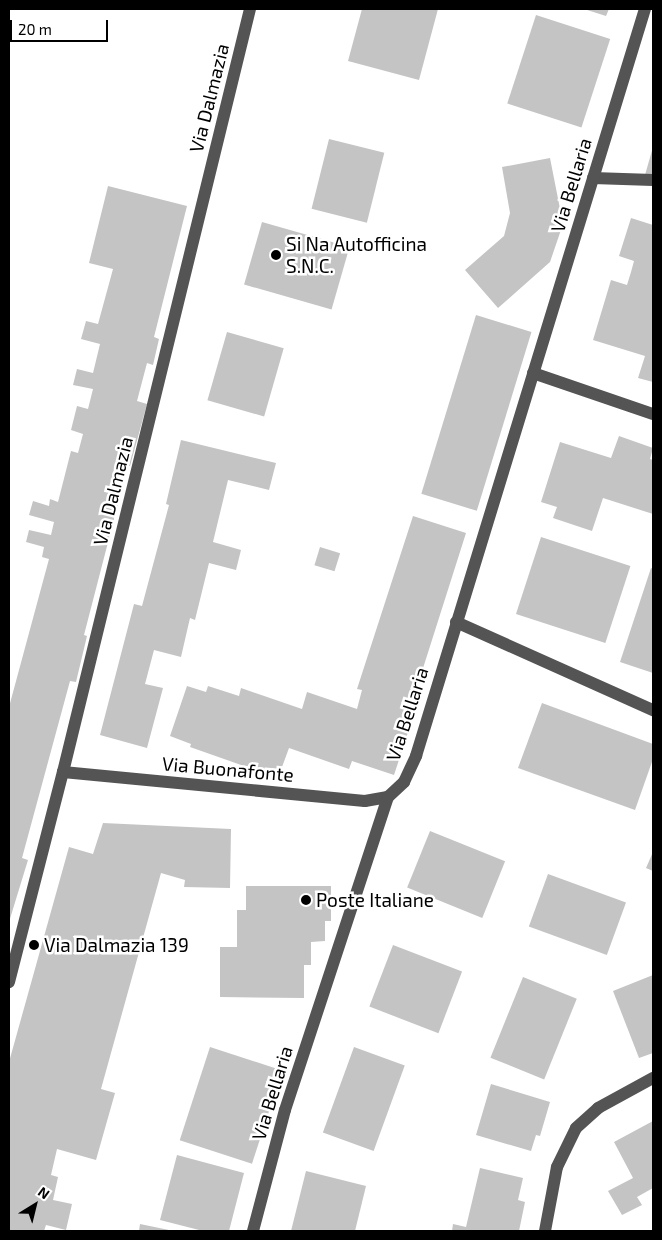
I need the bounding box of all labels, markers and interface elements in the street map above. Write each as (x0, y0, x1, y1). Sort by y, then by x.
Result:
scale bar (12, 10, 110, 42)
text: 20 m (18, 20, 52, 38)
street label: Via Dalmazia (184, 41, 234, 155)
street label: Via Bellaria (546, 135, 596, 235)
place label: Si Na Autofficina S.N.C. (286, 233, 427, 277)
marker: Si Na Autofficina S.N.C. (270, 249, 282, 261)
street label: Via Dalmazia (88, 434, 138, 548)
street label: Via Bellaria (381, 664, 433, 764)
street label: Via Buonafonte (161, 752, 295, 786)
place label: Poste Italiane (316, 889, 434, 911)
marker: Poste Italiane (300, 894, 312, 906)
place label: Via Dalmazia 139 (44, 934, 189, 956)
marker: Via Dalmazia 139 (28, 939, 40, 951)
street label: Via Bellaria (247, 1043, 297, 1143)
north arrow (10, 1180, 60, 1230)
text: N (35, 1183, 53, 1202)

